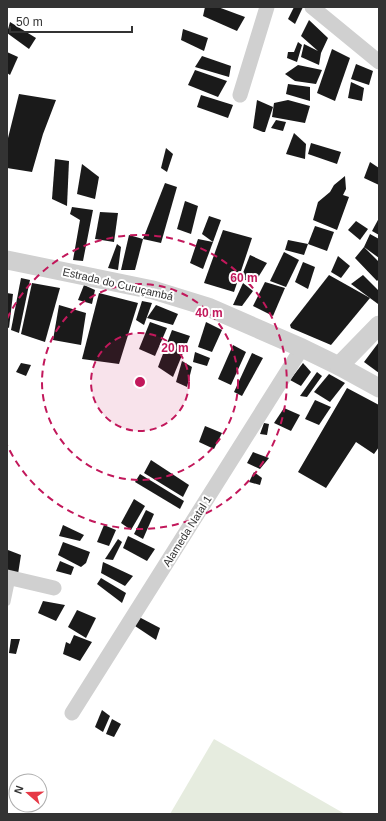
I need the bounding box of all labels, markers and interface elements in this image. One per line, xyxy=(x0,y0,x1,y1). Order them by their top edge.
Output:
scale bar xyxy=(10,8,132,34)
text: 50 m xyxy=(16,15,43,29)
street label: Estrada do Curuçambá xyxy=(62,265,175,303)
text: 60 m xyxy=(230,271,258,285)
text: 40 m xyxy=(195,306,223,320)
text: 20 m xyxy=(161,341,189,355)
centre of rings xyxy=(133,375,147,389)
street label: Alameda Natal 1 xyxy=(160,493,214,569)
north arrow xyxy=(8,773,48,813)
text: N xyxy=(12,784,26,795)

